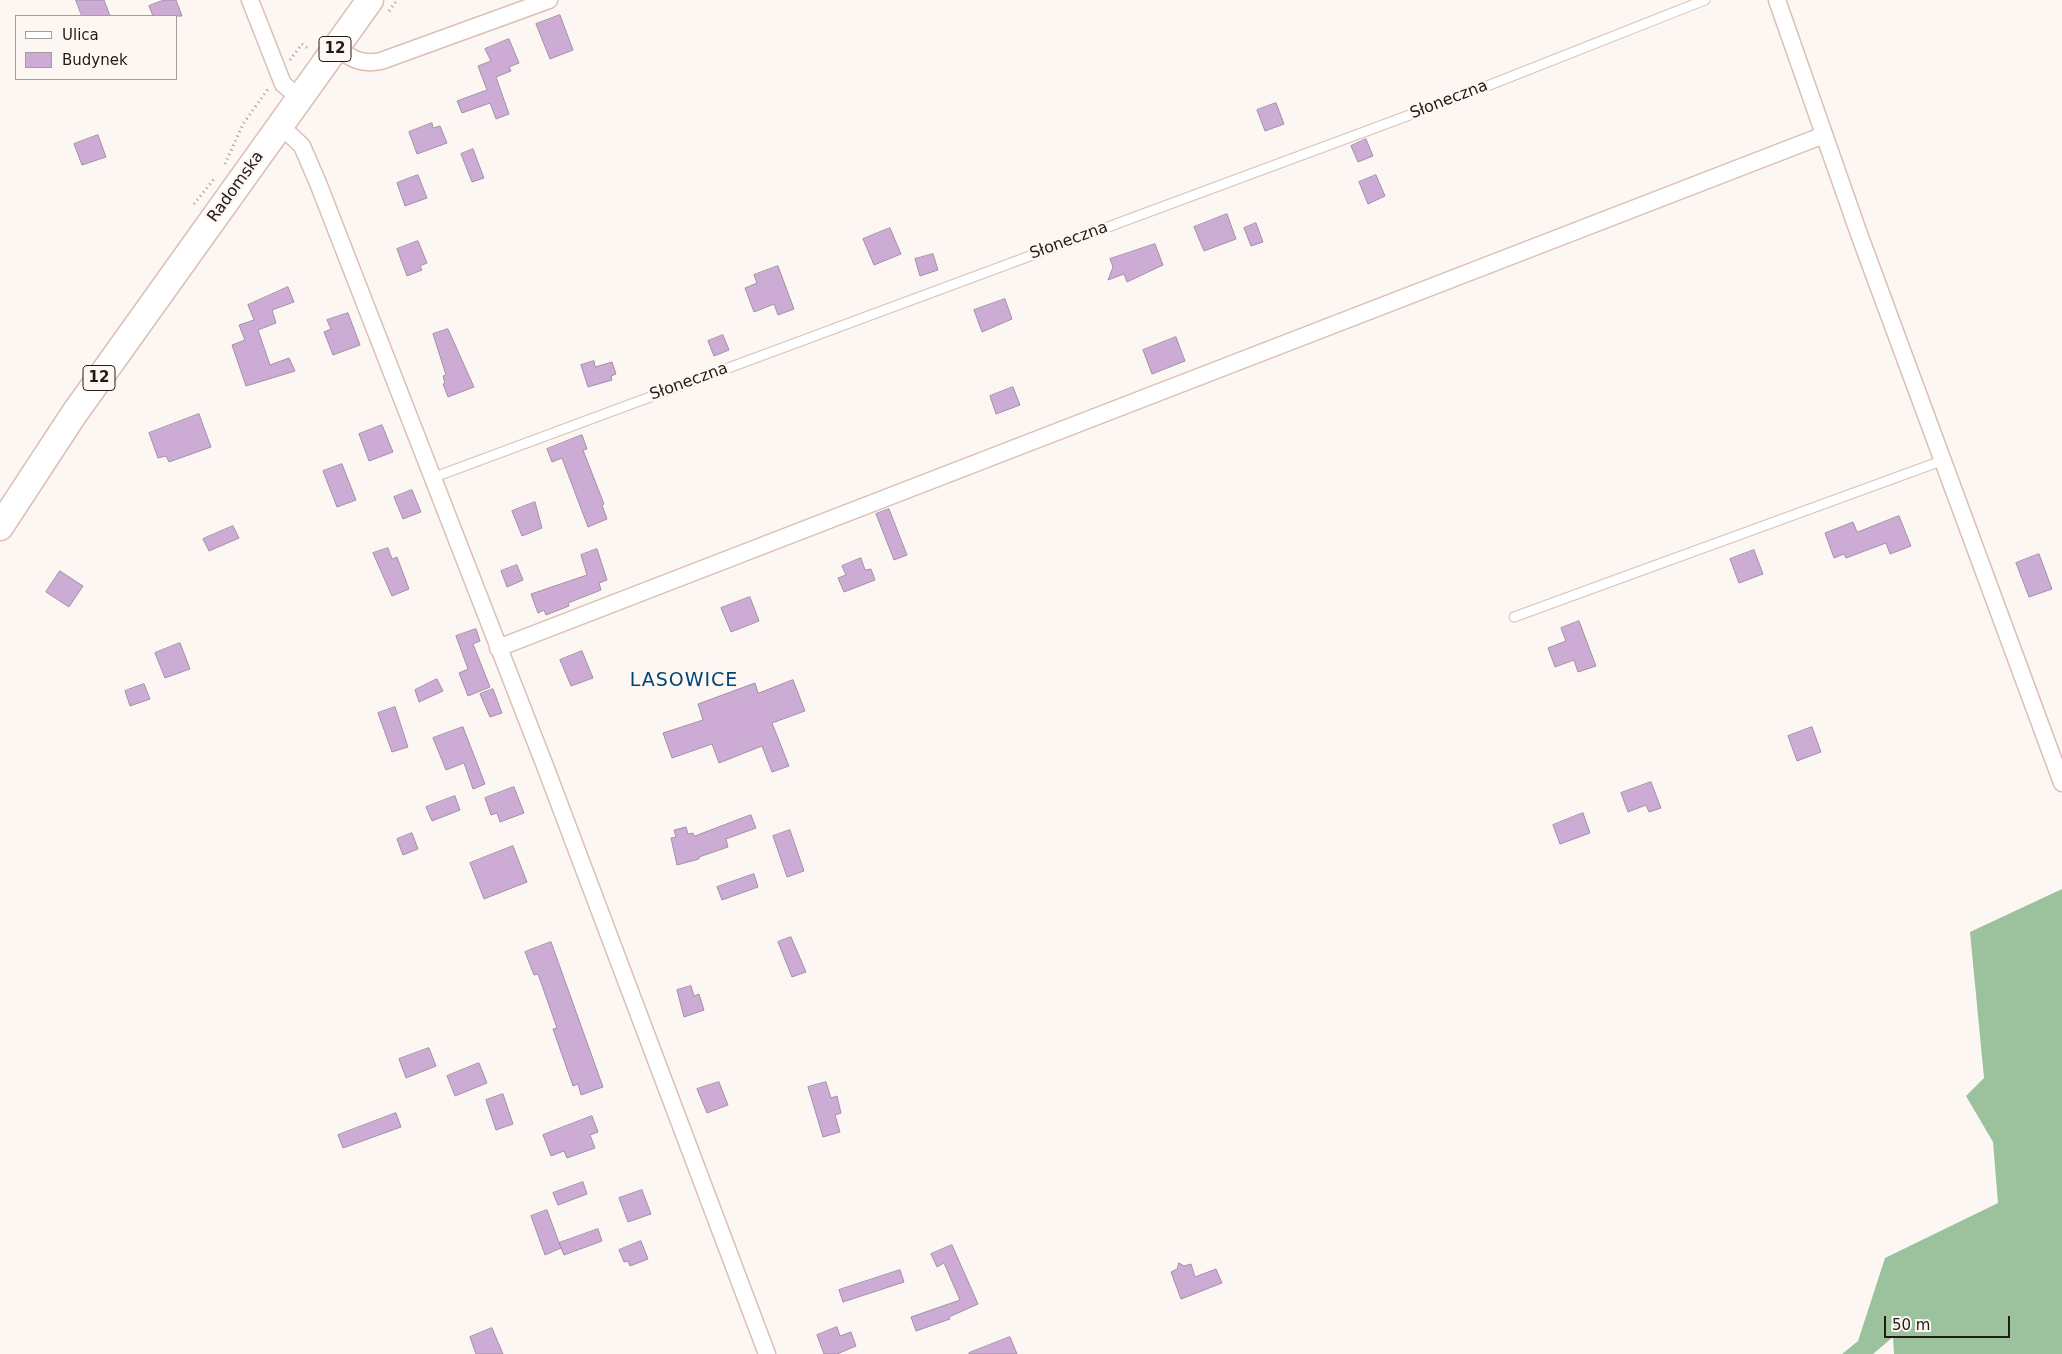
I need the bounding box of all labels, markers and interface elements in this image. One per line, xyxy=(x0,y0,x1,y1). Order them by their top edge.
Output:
legend xyxy=(15,15,178,80)
text: Ulica xyxy=(62,26,99,44)
road number: 12 xyxy=(319,36,351,62)
text: Budynek xyxy=(62,51,128,69)
street label: Słoneczna xyxy=(1407,76,1491,124)
street label: Radomska xyxy=(204,148,268,226)
street label: Słoneczna xyxy=(1027,218,1111,264)
street label: Słoneczna xyxy=(647,359,731,405)
road number: 12 xyxy=(83,366,115,390)
district label: LASOWICE xyxy=(629,670,739,692)
scale bar xyxy=(1887,1306,2013,1338)
text: 50 m xyxy=(1892,1316,1930,1334)

